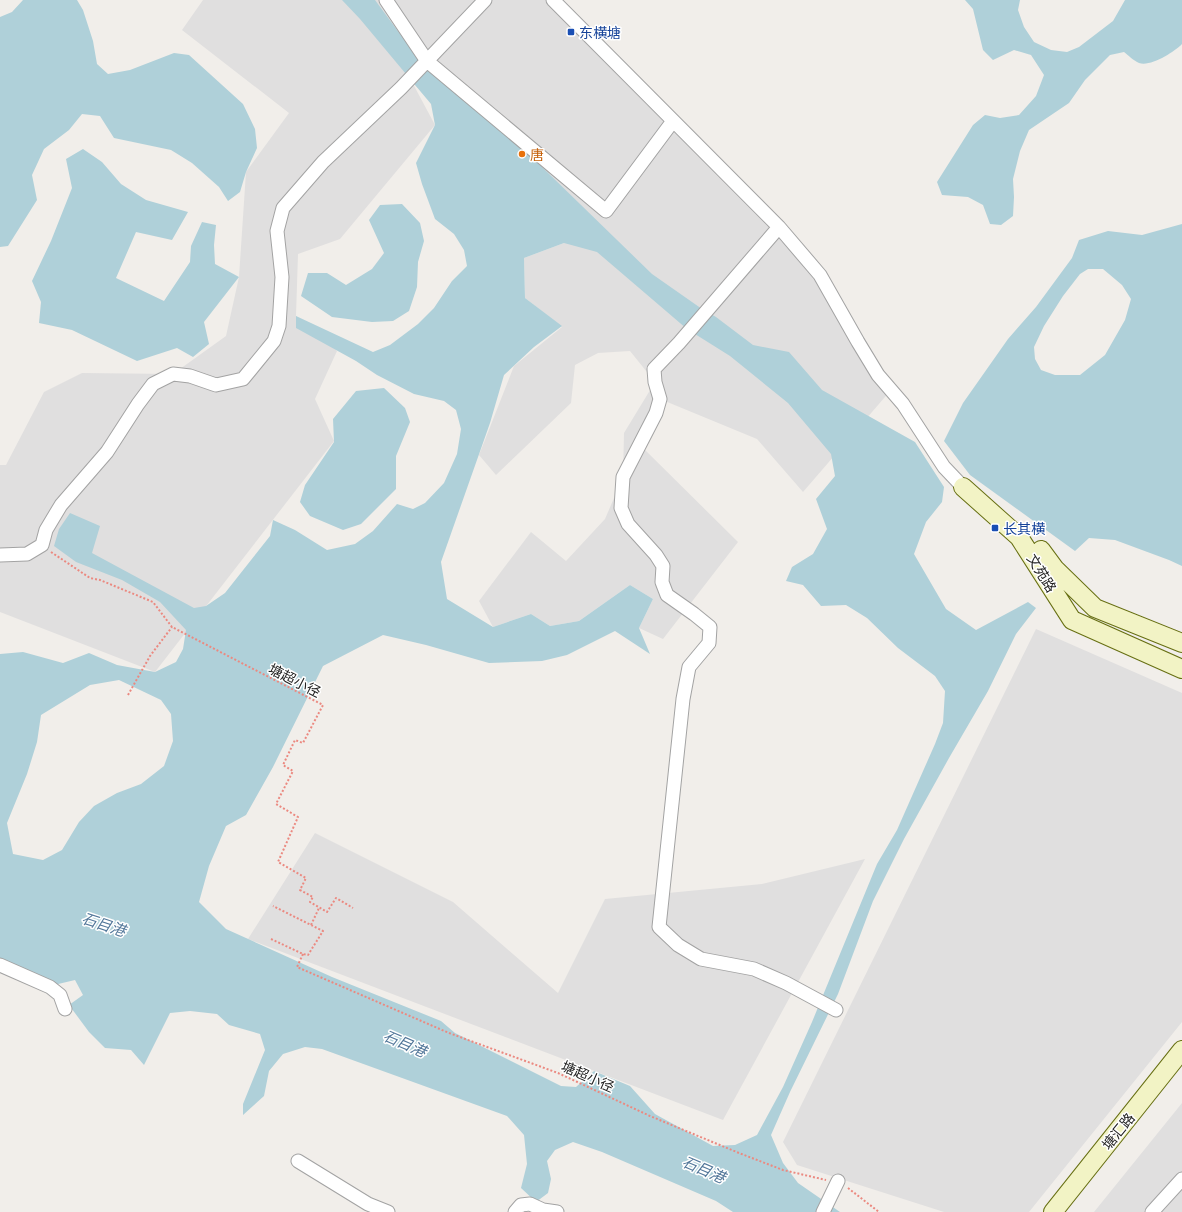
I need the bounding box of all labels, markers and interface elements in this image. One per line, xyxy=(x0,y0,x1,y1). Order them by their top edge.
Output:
place label: 东横塘 xyxy=(579,24,621,41)
marker: 东横塘 xyxy=(566,27,576,37)
place label: 唐 xyxy=(530,146,544,163)
marker: 唐 xyxy=(517,149,527,159)
place label: 长其横 xyxy=(1003,520,1046,537)
marker: 长其横 xyxy=(990,523,1000,533)
street label: 文苑路 xyxy=(1024,551,1060,595)
street label: 塘超小径 xyxy=(266,660,324,700)
water label: 石目港 xyxy=(80,908,130,940)
water label: 石目港 xyxy=(381,1026,431,1061)
street label: 塘超小径 xyxy=(559,1057,617,1095)
street label: 塘汇路 xyxy=(1098,1109,1138,1153)
water label: 石目港 xyxy=(680,1152,730,1187)

